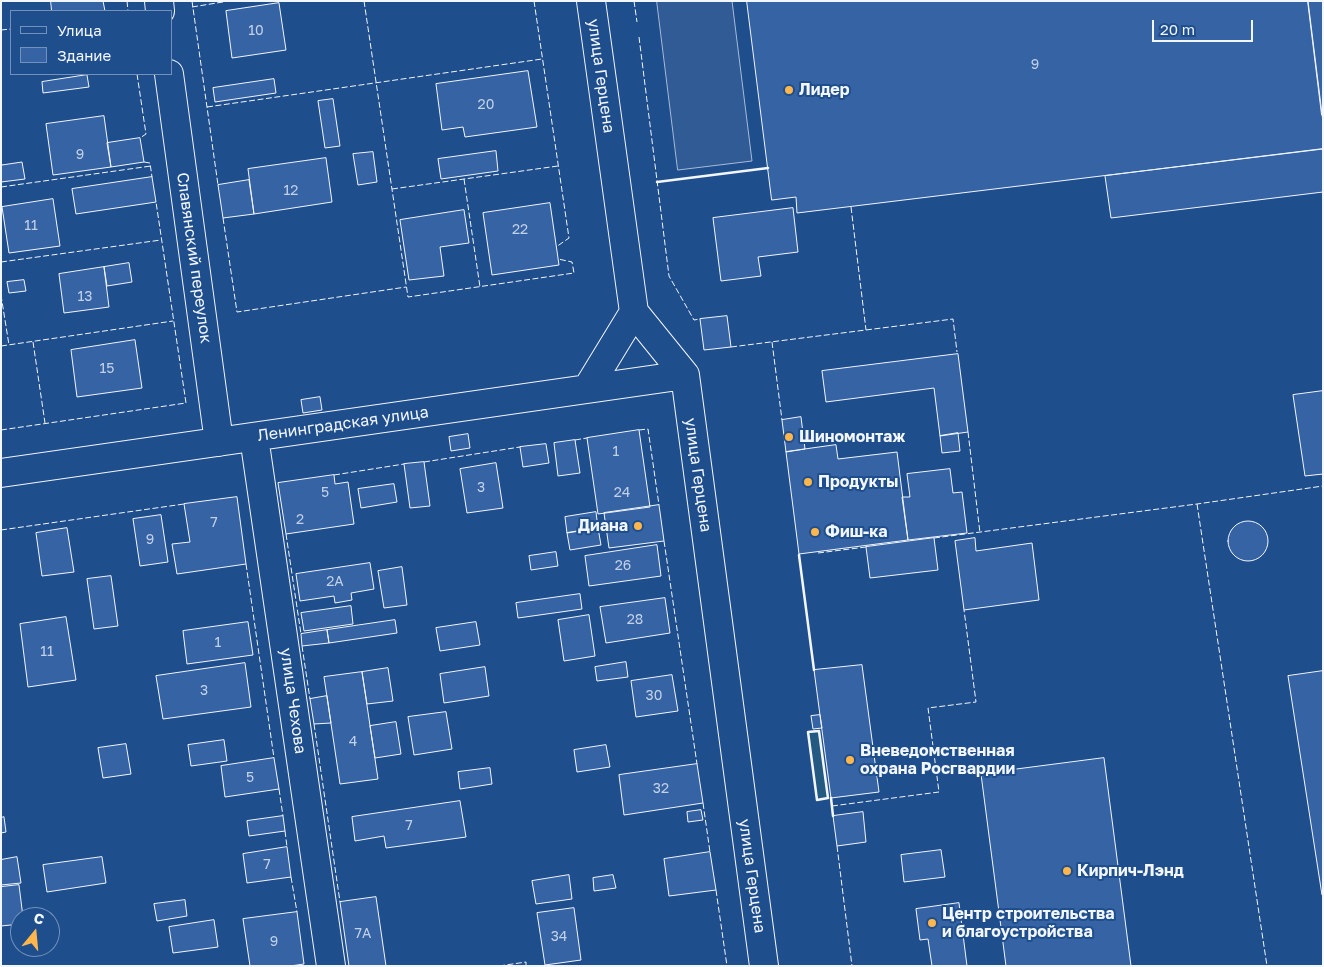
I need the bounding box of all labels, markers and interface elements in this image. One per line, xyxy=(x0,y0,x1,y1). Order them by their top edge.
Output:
legend xyxy=(10,10,172,75)
scale bar xyxy=(1154,10,1255,42)
street label: улица Герцена xyxy=(583,18,619,134)
text: 20 m xyxy=(1160,20,1195,38)
text: Улица xyxy=(57,21,102,39)
house number: 10 xyxy=(248,23,264,39)
text: Здание xyxy=(57,46,111,64)
house number: 9 xyxy=(1031,57,1039,73)
place label: Лидер xyxy=(799,80,850,100)
marker: Лидер xyxy=(783,84,795,96)
house number: 20 xyxy=(478,97,494,113)
house number: 9 xyxy=(76,147,84,163)
street label: Славянский переулок xyxy=(172,171,216,345)
house number: 12 xyxy=(284,183,298,199)
house number: 11 xyxy=(24,218,38,234)
house number: 22 xyxy=(512,222,528,238)
house number: 13 xyxy=(78,289,92,305)
house number: 15 xyxy=(100,361,114,377)
street label: Ленинградская улица xyxy=(256,402,430,446)
street label: улица Герцена xyxy=(680,417,716,533)
place label: Шиномонтаж xyxy=(799,427,905,447)
marker: Шиномонтаж xyxy=(783,431,795,443)
house number: 1 xyxy=(613,444,619,460)
place label: Продукты xyxy=(818,472,898,492)
marker: Продукты xyxy=(802,476,814,488)
house number: 3 xyxy=(477,480,485,496)
house number: 5 xyxy=(321,485,329,501)
house number: 24 xyxy=(614,485,630,501)
house number: 2 xyxy=(296,512,304,528)
house number: 7 xyxy=(210,515,218,531)
place label: Диана xyxy=(578,516,628,536)
marker: Диана xyxy=(632,520,644,532)
place label: Фиш-ка xyxy=(825,522,888,542)
marker: Фиш-ка xyxy=(809,526,821,538)
house number: 9 xyxy=(146,532,154,548)
house number: 26 xyxy=(615,558,631,574)
house number: 2А xyxy=(326,574,344,590)
house number: 28 xyxy=(627,612,643,628)
house number: 1 xyxy=(215,635,221,651)
house number: 11 xyxy=(40,644,54,660)
street label: улица Чехова xyxy=(276,647,310,755)
house number: 3 xyxy=(200,683,208,699)
house number: 30 xyxy=(646,688,662,704)
house number: 4 xyxy=(349,734,357,750)
place label: Вневедомственная охрана Росгвардии xyxy=(860,741,1015,779)
marker: Вневедомственная охрана Росгвардии xyxy=(844,754,856,766)
house number: 5 xyxy=(246,770,254,786)
house number: 32 xyxy=(653,781,669,797)
house number: 7 xyxy=(405,818,413,834)
street label: улица Герцена xyxy=(734,818,770,934)
house number: 7 xyxy=(263,857,271,873)
place label: Кирпич-Лэнд xyxy=(1077,861,1184,881)
marker: Кирпич-Лэнд xyxy=(1061,865,1073,877)
place label: Центр строительства и благоустройства xyxy=(942,904,1115,942)
north arrow xyxy=(10,907,60,957)
text: С xyxy=(32,909,46,928)
marker: Центр строительства и благоустройства xyxy=(926,917,938,929)
house number: 7А xyxy=(355,926,371,942)
house number: 34 xyxy=(551,929,567,945)
house number: 9 xyxy=(270,934,278,950)

